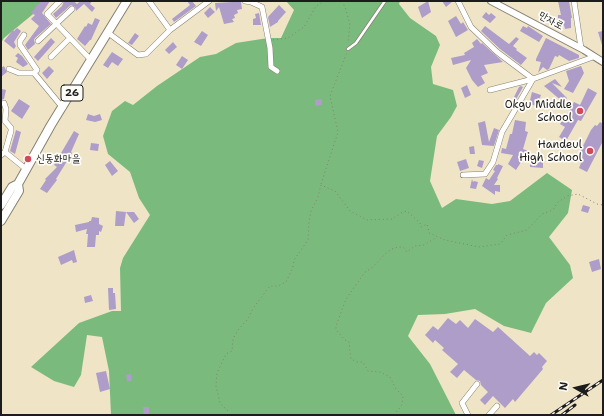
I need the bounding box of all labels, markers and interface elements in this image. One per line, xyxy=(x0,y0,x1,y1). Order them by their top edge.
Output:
street label: 만자로 xyxy=(536,9,566,33)
road number: 26 xyxy=(61,85,83,101)
place label: Okgu Middle School xyxy=(505,98,572,124)
marker: Okgu Middle School xyxy=(575,106,585,116)
place label: Handeul High School xyxy=(519,138,582,164)
marker: Handeul High School xyxy=(585,146,595,156)
place label: 신동화마을 xyxy=(36,152,80,166)
marker: 신동화마을 xyxy=(23,154,33,164)
north arrow xyxy=(556,368,596,408)
text: N xyxy=(556,381,572,392)

